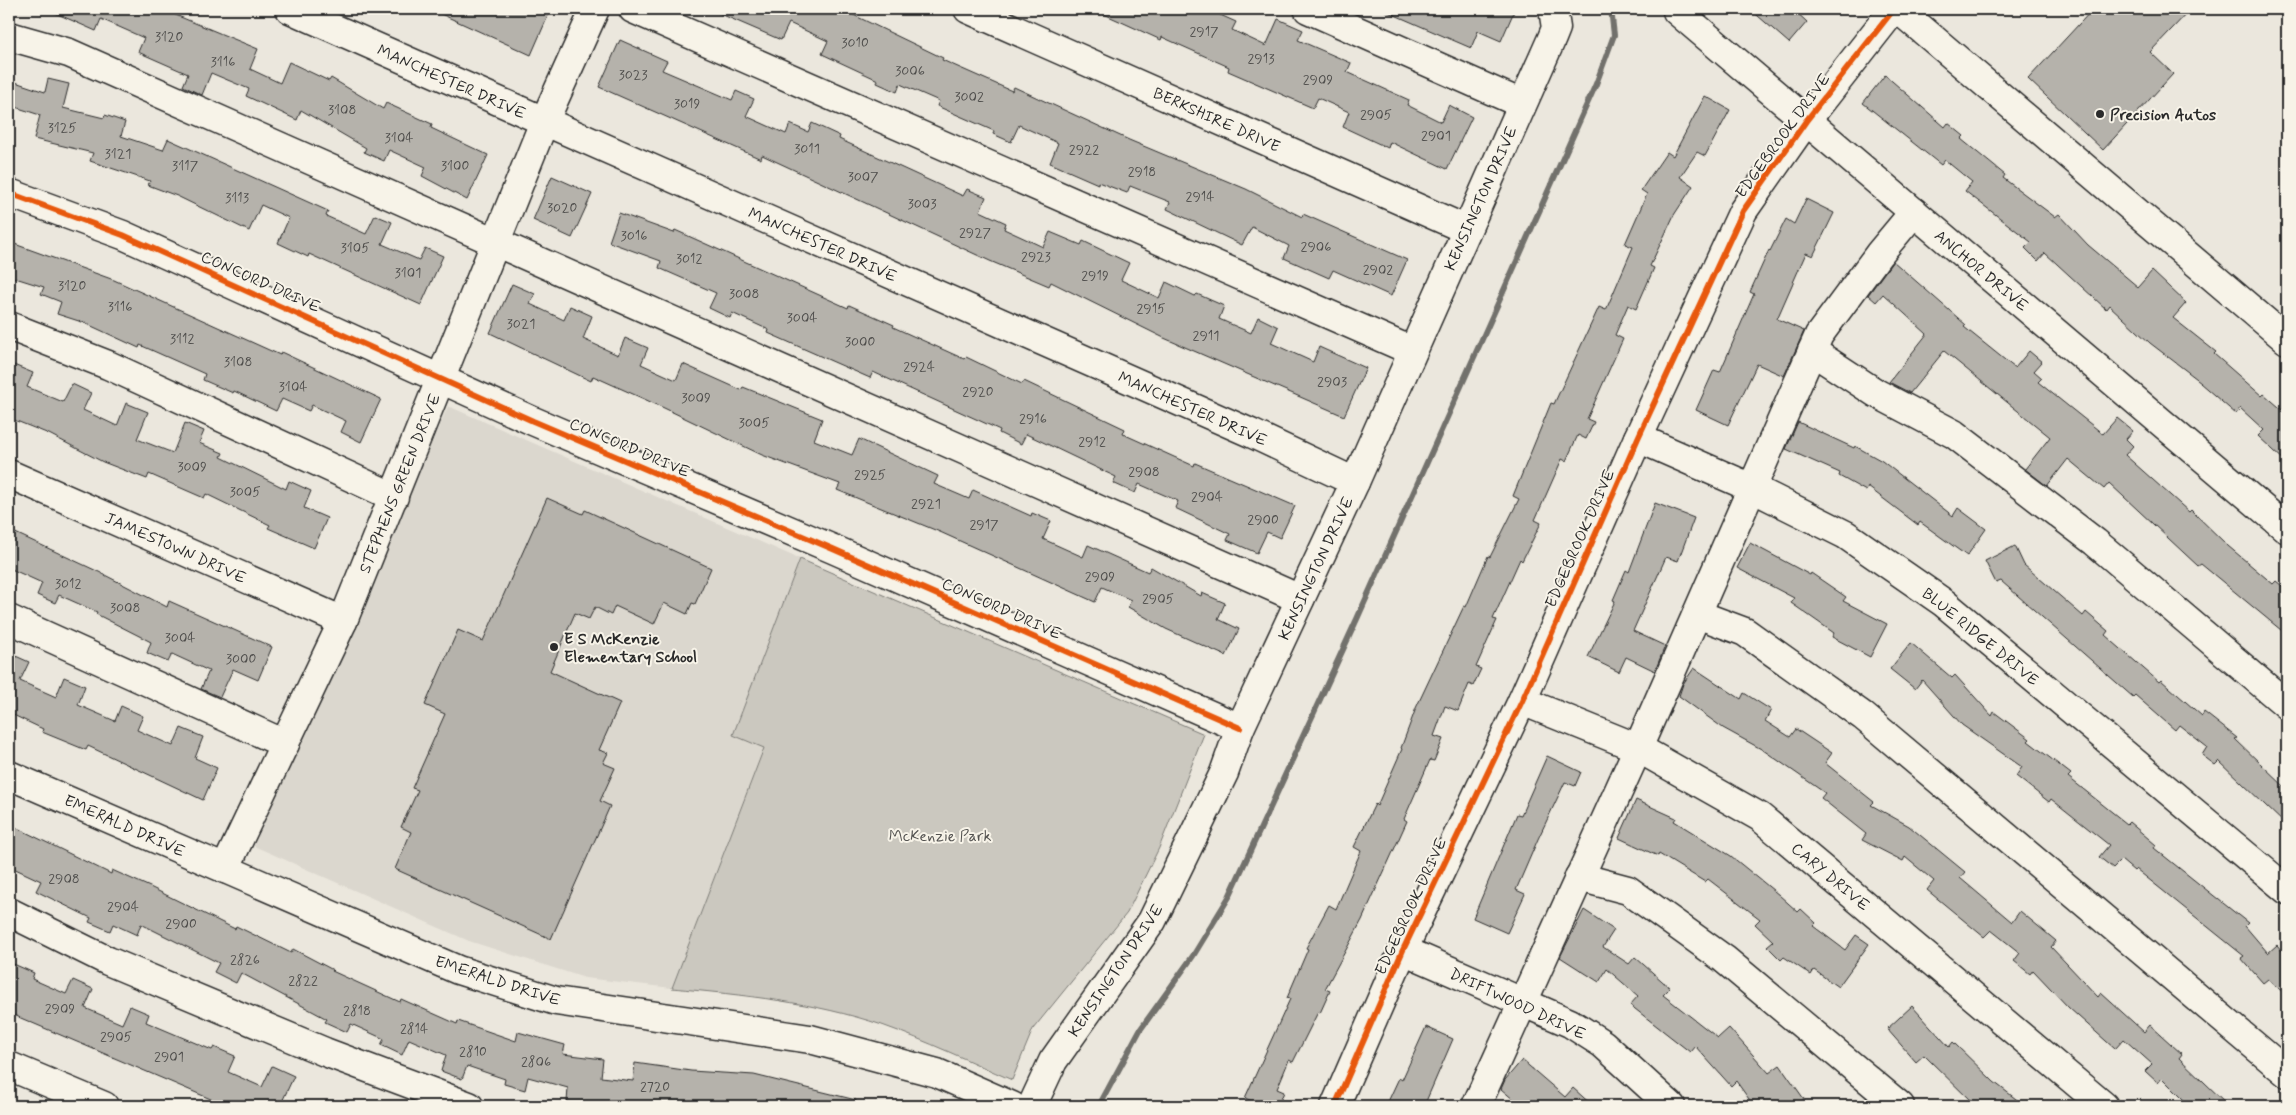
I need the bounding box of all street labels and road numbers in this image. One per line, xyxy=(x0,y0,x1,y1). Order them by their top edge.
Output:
street label: MANCHESTER DRIVE xyxy=(374,40,529,125)
street label: EDGEBROOK DRIVE xyxy=(1731,69,1835,202)
street label: BERKSHIRE DRIVE xyxy=(1150,83,1283,158)
street label: KENSINGTON DRIVE xyxy=(1440,123,1523,274)
street label: MANCHESTER DRIVE xyxy=(745,203,900,288)
street label: ANCHOR DRIVE xyxy=(1930,226,2032,317)
street label: CONCORD DRIVE xyxy=(197,247,324,318)
street label: MANCHESTER DRIVE xyxy=(1115,367,1270,452)
street label: STEPHENS GREEN DRIVE xyxy=(355,391,446,577)
street label: CONCORD DRIVE xyxy=(566,414,693,483)
street label: EDGEBROOK DRIVE xyxy=(1540,466,1620,611)
street label: KENSINGTON DRIVE xyxy=(1274,493,1359,644)
street label: JAMESTOWN DRIVE xyxy=(101,508,249,589)
street label: CONCORD DRIVE xyxy=(938,574,1065,645)
street label: BLUE RIDGE DRIVE xyxy=(1917,584,2043,691)
street label: EMERALD DRIVE xyxy=(60,790,188,863)
street label: EDGEBROOK DRIVE xyxy=(1370,835,1452,979)
street label: CARY DRIVE xyxy=(1787,838,1874,916)
street label: KENSINGTON DRIVE xyxy=(1064,900,1169,1041)
street label: EMERALD DRIVE xyxy=(432,951,563,1012)
street label: DRIFTWOOD DRIVE xyxy=(1446,964,1589,1045)

